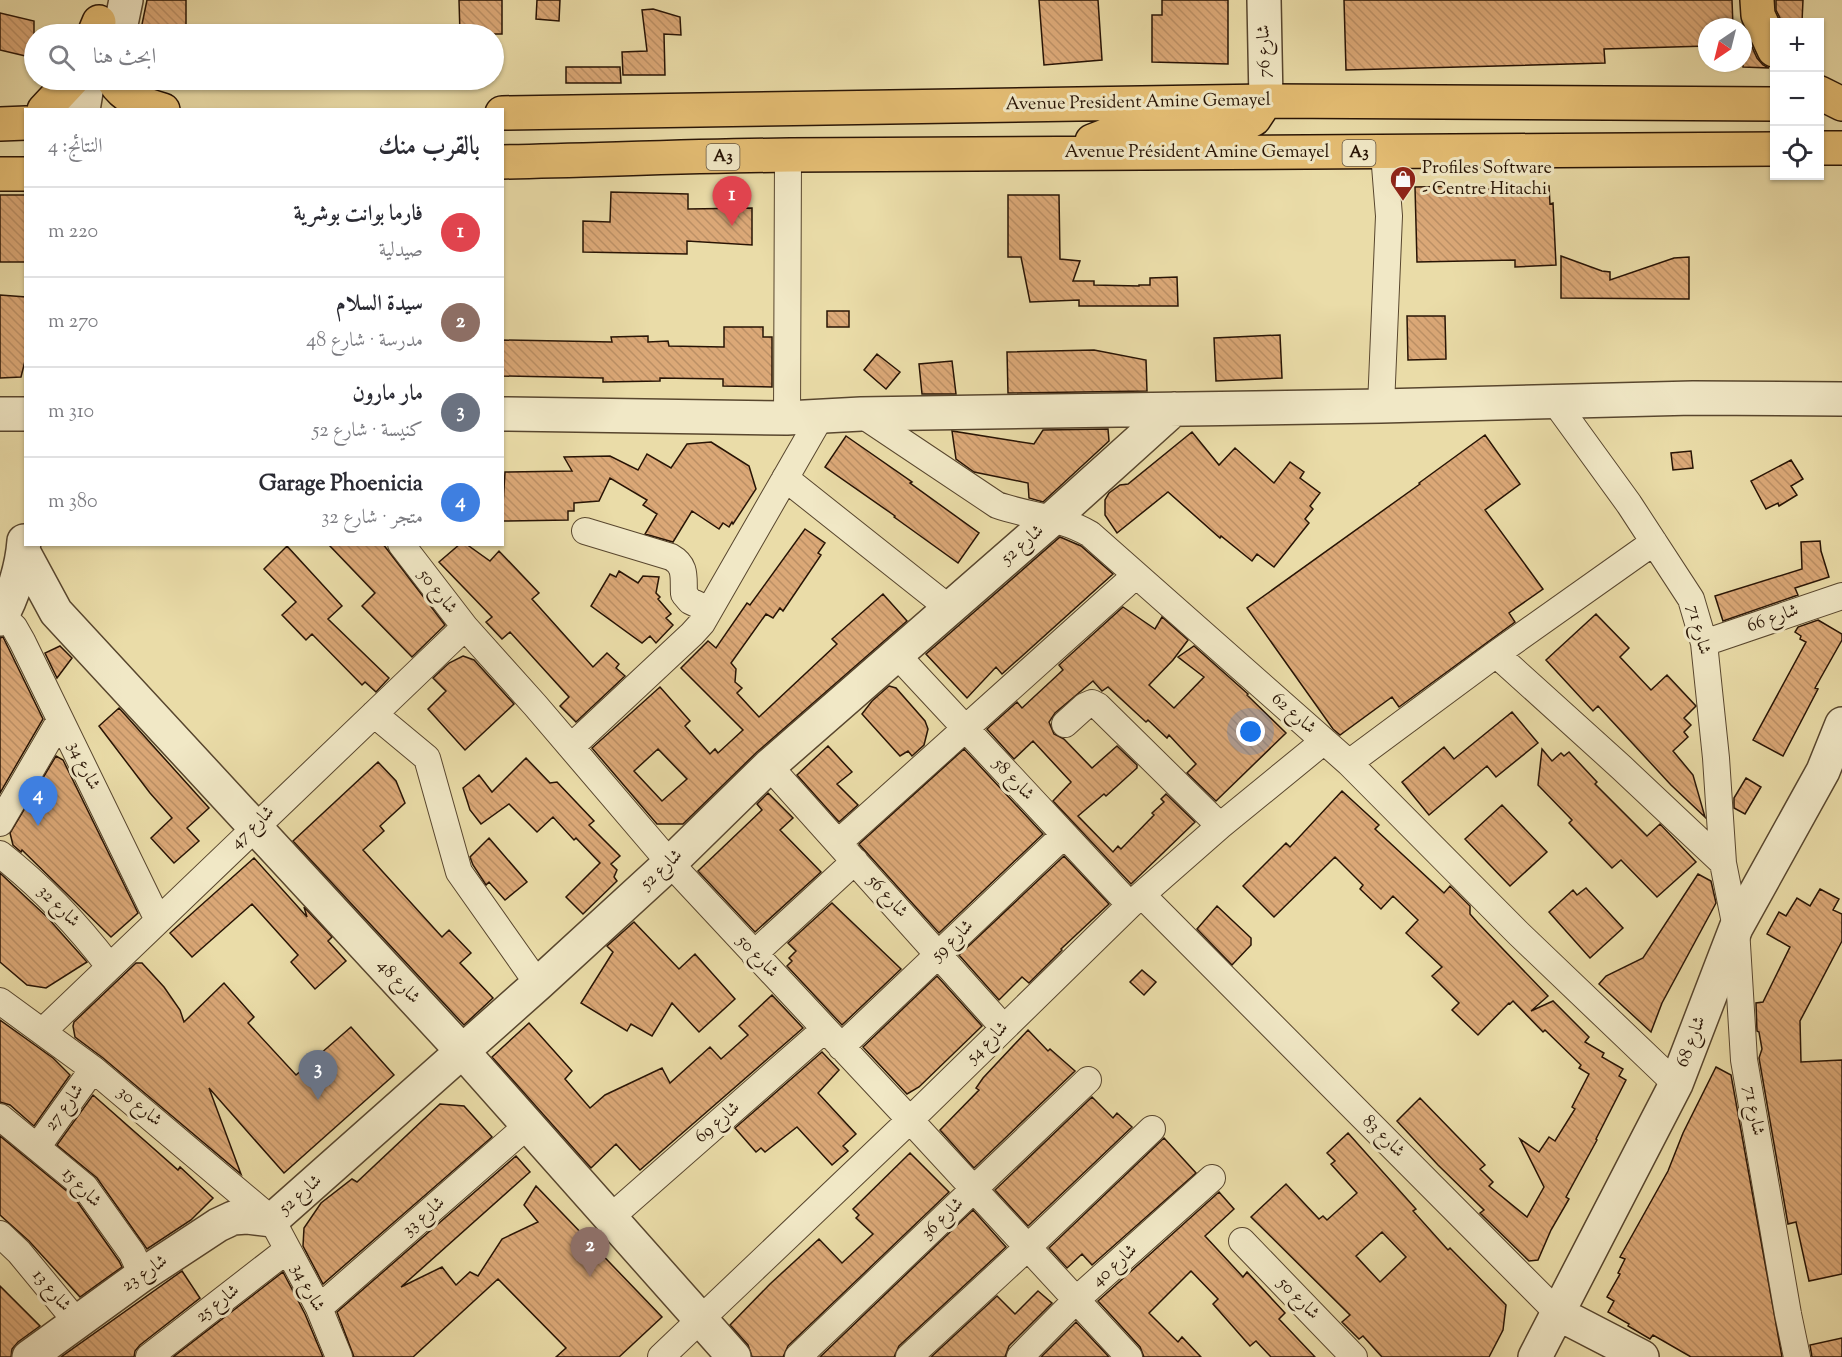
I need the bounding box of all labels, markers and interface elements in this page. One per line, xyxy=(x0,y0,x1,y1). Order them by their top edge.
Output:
north arrow xyxy=(1698,18,1752,72)
map controls xyxy=(1770,18,1824,180)
button: + xyxy=(1770,18,1824,72)
search box xyxy=(24,24,504,90)
street label: شارع 76 xyxy=(1252,24,1278,78)
icon: search xyxy=(45,41,78,74)
text: ابحث هنا xyxy=(93,42,156,74)
button: − xyxy=(1770,72,1824,126)
street label: Avenue President Amine Gemayel xyxy=(1005,88,1271,118)
button: locate xyxy=(1770,126,1824,180)
text: بالقرب منك xyxy=(378,129,480,166)
text: النتائج: 4 xyxy=(48,133,103,162)
street label: Avenue Président Amine Gemayel xyxy=(1064,140,1330,166)
road number: A3 xyxy=(1342,140,1376,166)
road number: A3 xyxy=(706,144,740,170)
place label: Profiles Software - Centre Hitachi xyxy=(1422,156,1552,203)
shop icon: Profiles Software - Centre Hitachi xyxy=(1388,164,1418,202)
pin: 1 xyxy=(712,176,752,226)
text: فارما بوانت بوشرية xyxy=(293,199,423,231)
text: 220 m xyxy=(48,218,98,247)
text: 1 xyxy=(457,218,464,247)
text: صيدلية xyxy=(379,237,423,266)
text: سيدة السلام xyxy=(336,289,423,321)
text: 270 m xyxy=(48,308,98,337)
text: 2 xyxy=(456,308,465,337)
text: مدرسة · شارع 48 xyxy=(306,327,423,356)
text: مار مارون xyxy=(352,379,423,411)
text: 310 m xyxy=(48,398,94,427)
text: 3 xyxy=(456,398,465,427)
text: كنيسة · شارع 52 xyxy=(312,417,423,446)
text: Garage Phoenicia xyxy=(259,469,423,501)
text: 380 m xyxy=(48,488,97,517)
text: 4 xyxy=(455,488,466,517)
text: متجر · شارع 32 xyxy=(321,504,423,533)
street label: شارع 52 xyxy=(995,519,1050,572)
street label: شارع 50 xyxy=(411,563,463,620)
street label: شارع 66 xyxy=(1744,598,1802,640)
street label: شارع 71 xyxy=(1679,602,1717,658)
street label: شارع 62 xyxy=(1265,687,1321,741)
your location xyxy=(1236,717,1265,746)
street label: شارع 34 xyxy=(60,737,106,795)
street label: شارع 58 xyxy=(986,752,1040,807)
pin: 4 xyxy=(18,776,57,826)
street label: شارع 47 xyxy=(225,800,281,856)
street label: شارع 52 xyxy=(634,844,689,897)
street label: شارع 56 xyxy=(860,869,913,924)
street label: شارع 32 xyxy=(31,880,85,934)
street label: شارع 59 xyxy=(925,914,980,968)
street label: شارع 50 xyxy=(729,929,784,984)
street label: شارع 48 xyxy=(370,954,426,1010)
street label: شارع 68 xyxy=(1670,1013,1714,1071)
street label: شارع 54 xyxy=(960,1016,1015,1071)
pin: 3 xyxy=(298,1050,338,1100)
street label: شارع 27 xyxy=(39,1079,91,1137)
street label: شارع 30 xyxy=(111,1080,167,1134)
street label: شارع 71 xyxy=(1736,1084,1770,1138)
street label: شارع 69 xyxy=(690,1096,746,1150)
street label: شارع 83 xyxy=(1356,1110,1410,1164)
street label: شارع 15 xyxy=(55,1162,107,1214)
street label: شارع 52 xyxy=(273,1169,328,1222)
street label: شارع 33 xyxy=(397,1191,451,1243)
street label: شارع 36 xyxy=(916,1192,970,1246)
pin: 2 xyxy=(570,1228,610,1277)
street label: شارع 40 xyxy=(1086,1238,1144,1294)
street label: شارع 23 xyxy=(117,1249,173,1299)
street label: شارع 34 xyxy=(283,1259,331,1317)
street label: شارع 13 xyxy=(25,1264,77,1318)
street label: شارع 50 xyxy=(1270,1271,1325,1326)
street label: شارع 25 xyxy=(190,1278,246,1330)

